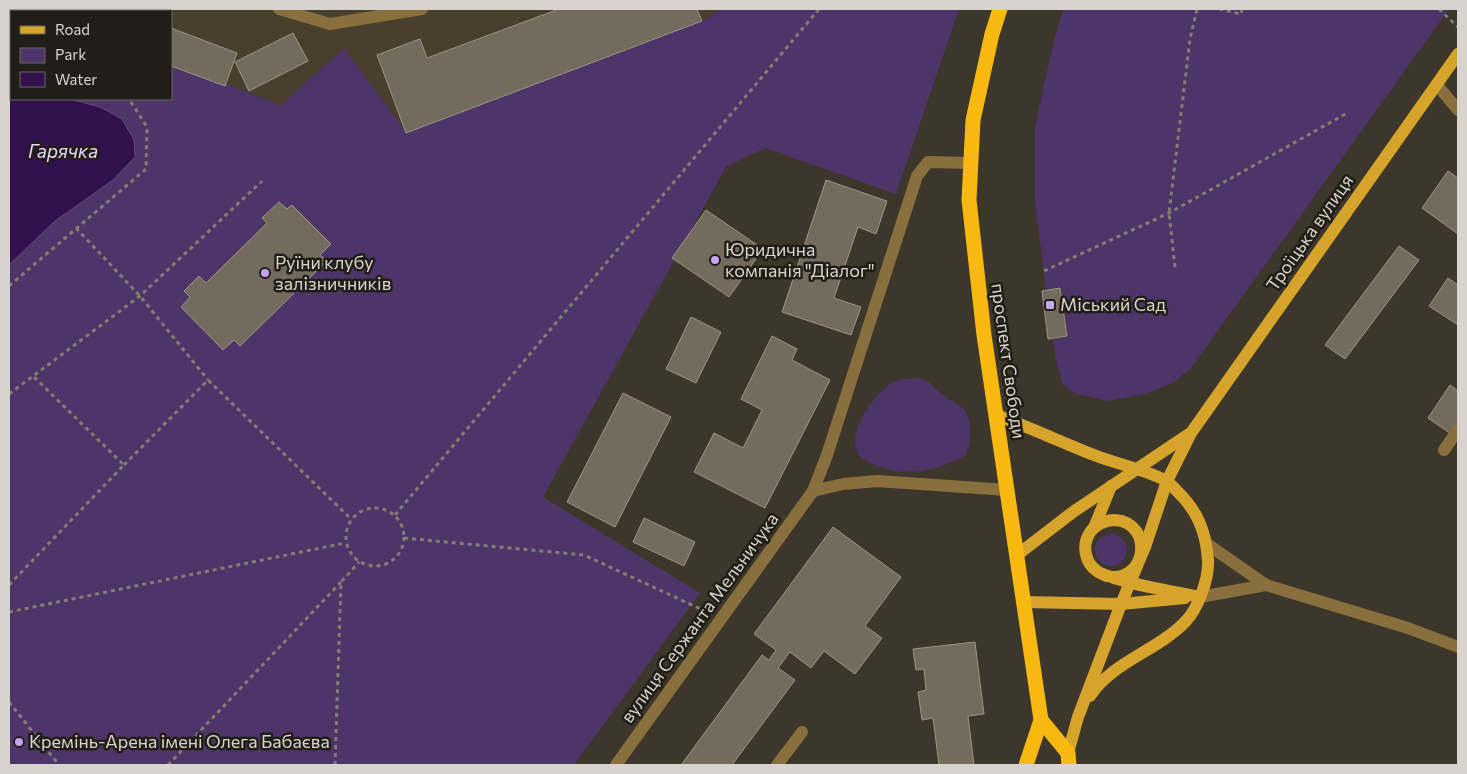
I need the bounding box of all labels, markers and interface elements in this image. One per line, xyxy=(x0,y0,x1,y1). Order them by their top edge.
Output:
legend xyxy=(10,10,172,100)
text: Road xyxy=(55,20,90,38)
text: Park xyxy=(55,45,86,63)
text: Water xyxy=(55,70,97,88)
water label: Гарячка xyxy=(28,139,98,162)
street label: Троїцька вулиця xyxy=(1261,170,1357,295)
place label: Юридична компанія "Діалог" xyxy=(725,238,875,281)
place label: Руїни клубу залізничників xyxy=(275,251,391,294)
marker: Юридична компанія "Діалог" xyxy=(709,254,721,266)
marker: Руїни клубу залізничників xyxy=(259,267,271,279)
street label: проспект Свободи xyxy=(987,282,1031,440)
place label: Міський Сад xyxy=(1060,293,1166,315)
marker: Міський Сад xyxy=(1044,299,1056,311)
street label: вулиця Сержанта Мельничука xyxy=(616,508,783,727)
place label: Кремінь-Арена імені Олега Бабаєва xyxy=(29,730,330,752)
marker: Кремінь-Арена імені Олега Бабаєва xyxy=(13,736,25,748)

